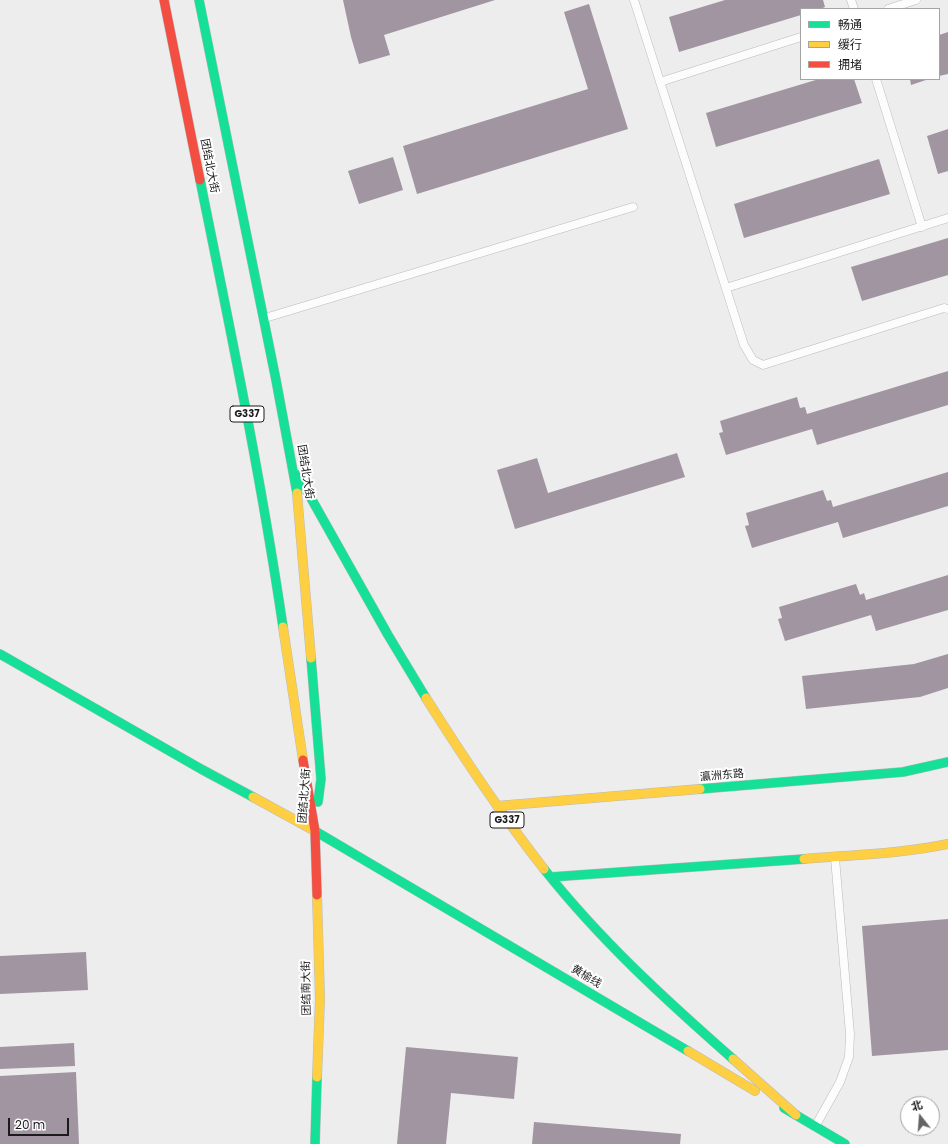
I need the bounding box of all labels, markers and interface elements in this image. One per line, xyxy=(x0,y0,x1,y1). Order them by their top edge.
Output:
legend xyxy=(800,8,940,80)
text: 畅通 xyxy=(838,16,862,33)
text: 缓行 xyxy=(838,36,862,53)
text: 拥堵 xyxy=(838,56,862,73)
street label: 团结北大街 xyxy=(197,138,221,194)
road number: G337 xyxy=(230,406,264,422)
street label: 团结北大街 xyxy=(294,444,316,500)
street label: 团结北大街 xyxy=(296,768,314,824)
street label: 瀛洲东路 xyxy=(700,768,744,784)
road number: G337 xyxy=(490,812,524,828)
street label: 团结南大街 xyxy=(300,960,314,1016)
street label: 黄榆线 xyxy=(568,963,604,991)
north arrow xyxy=(900,1096,940,1136)
text: 北 xyxy=(909,1096,924,1115)
scale bar xyxy=(10,1110,71,1136)
text: 20 m xyxy=(15,1116,45,1133)

